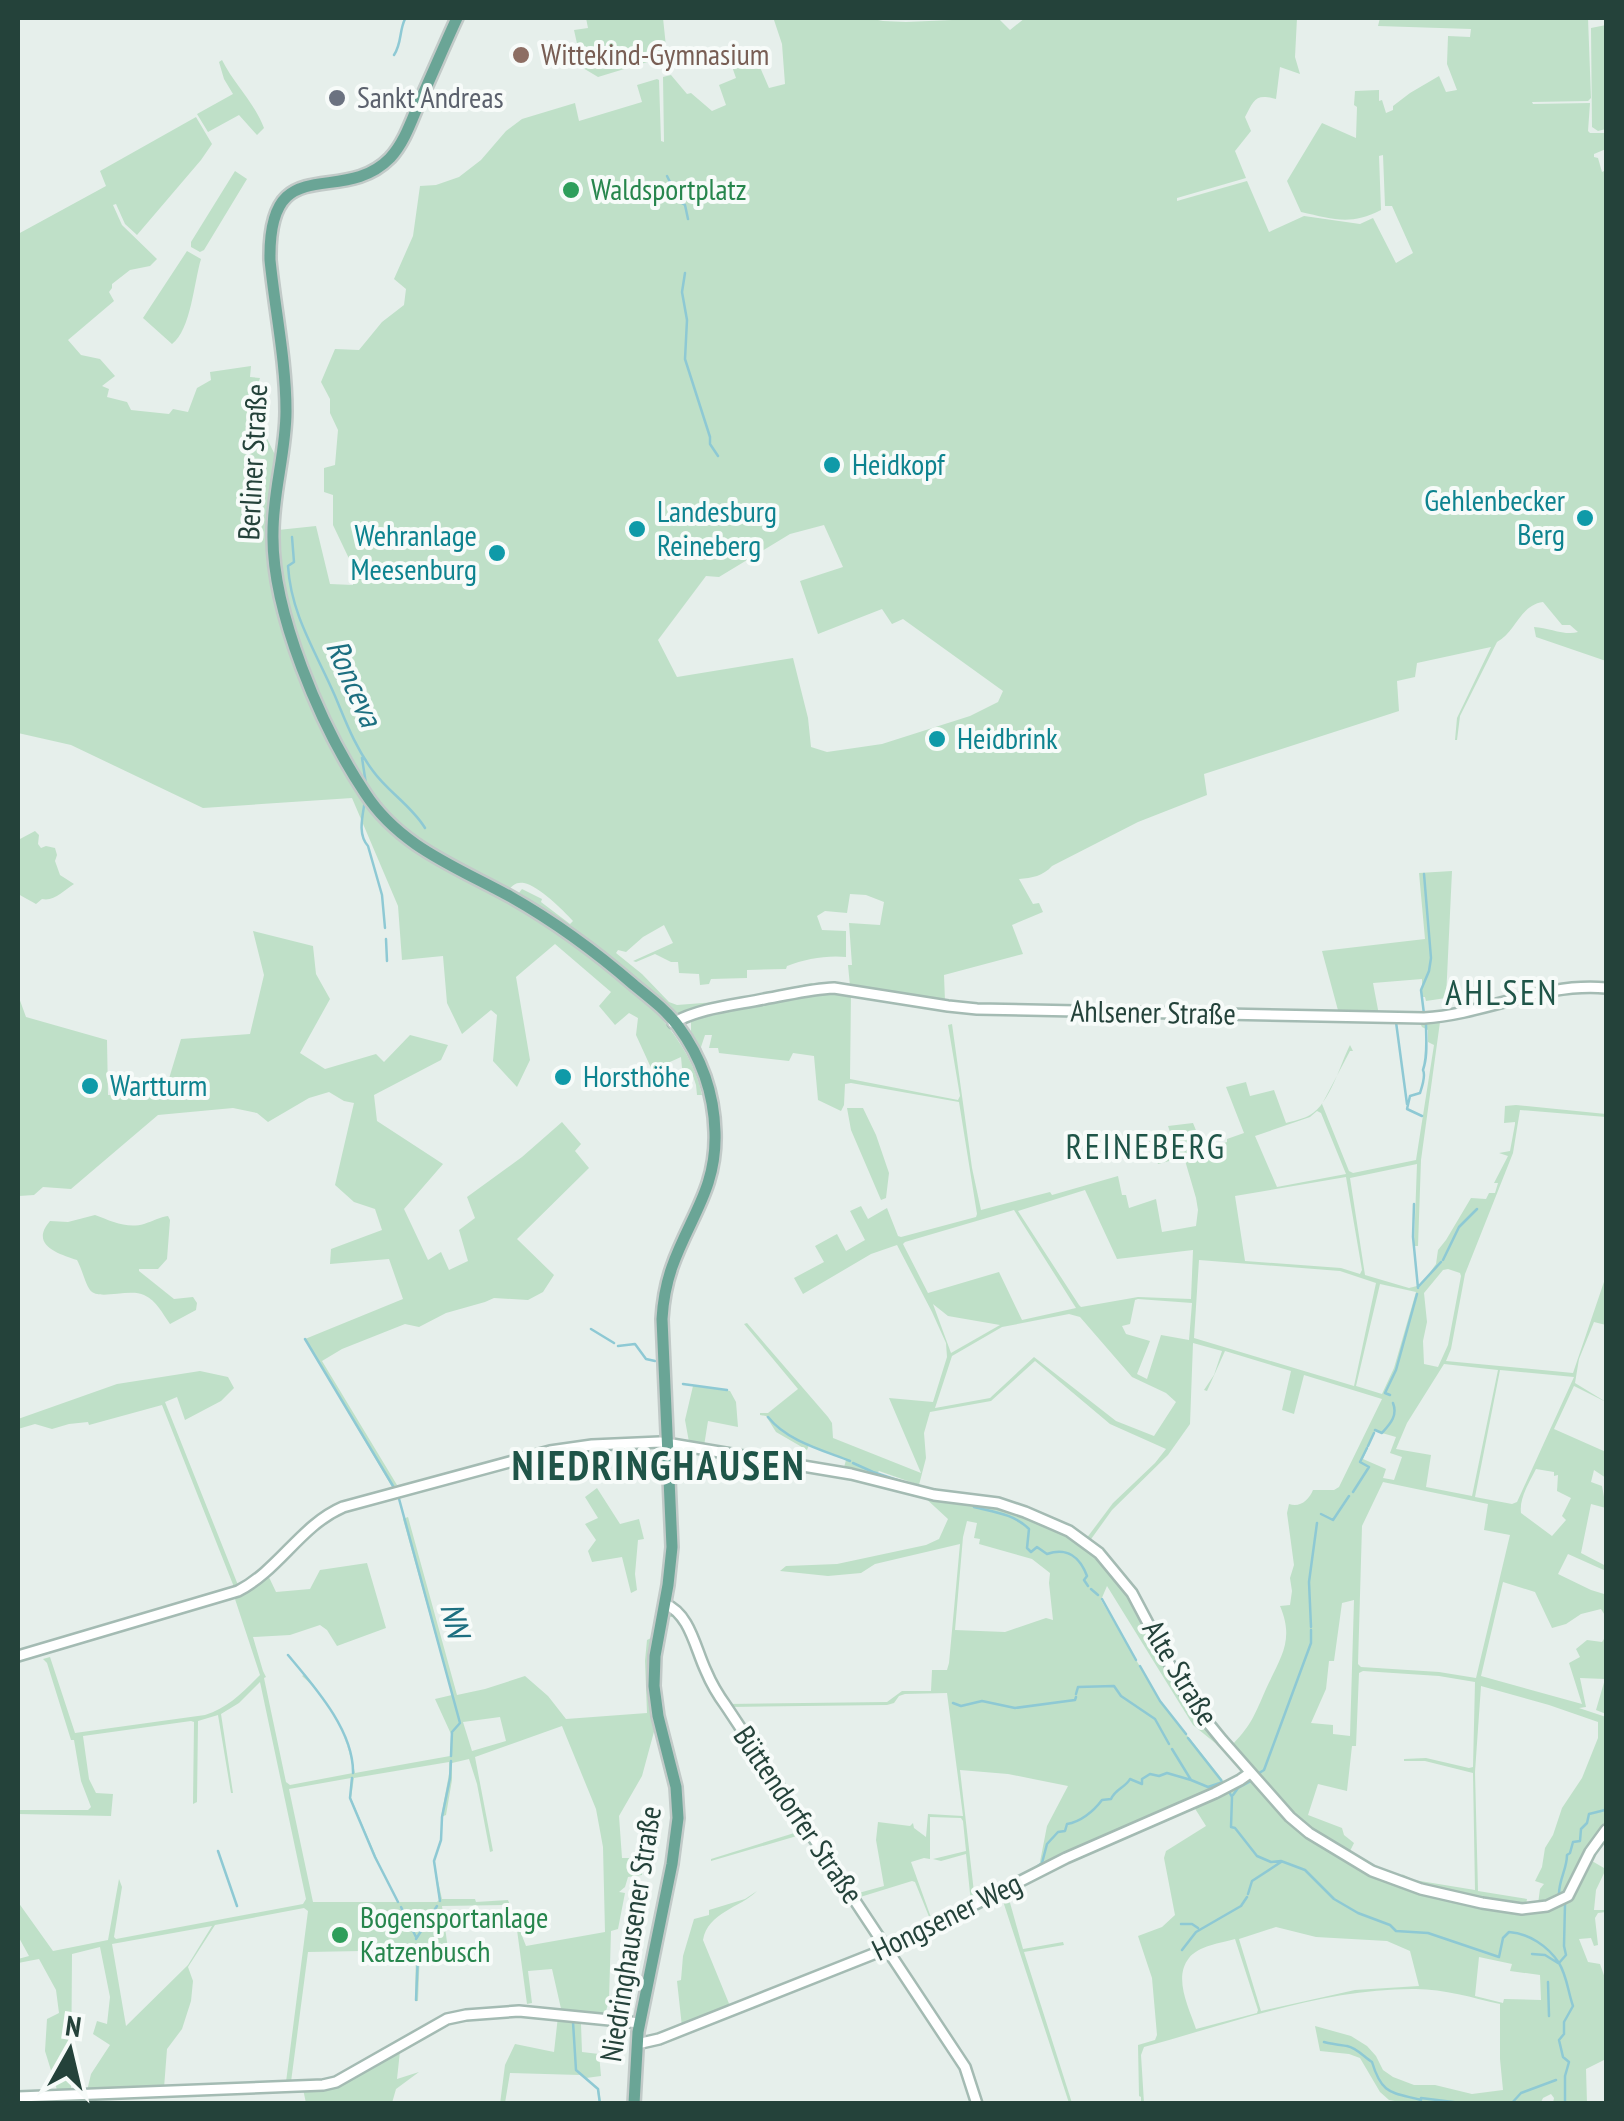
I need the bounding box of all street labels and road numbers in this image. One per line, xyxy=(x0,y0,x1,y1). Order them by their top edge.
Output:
street label: Berliner Straße xyxy=(228,383,275,541)
street label: Ahlsener Straße xyxy=(1070,991,1236,1032)
street label: Alte Straße xyxy=(1135,1612,1228,1732)
street label: Büttendorfer Straße xyxy=(726,1718,873,1910)
street label: Niedringhausener Straße xyxy=(590,1803,669,2064)
street label: Hongsener Weg xyxy=(865,1863,1027,1969)

